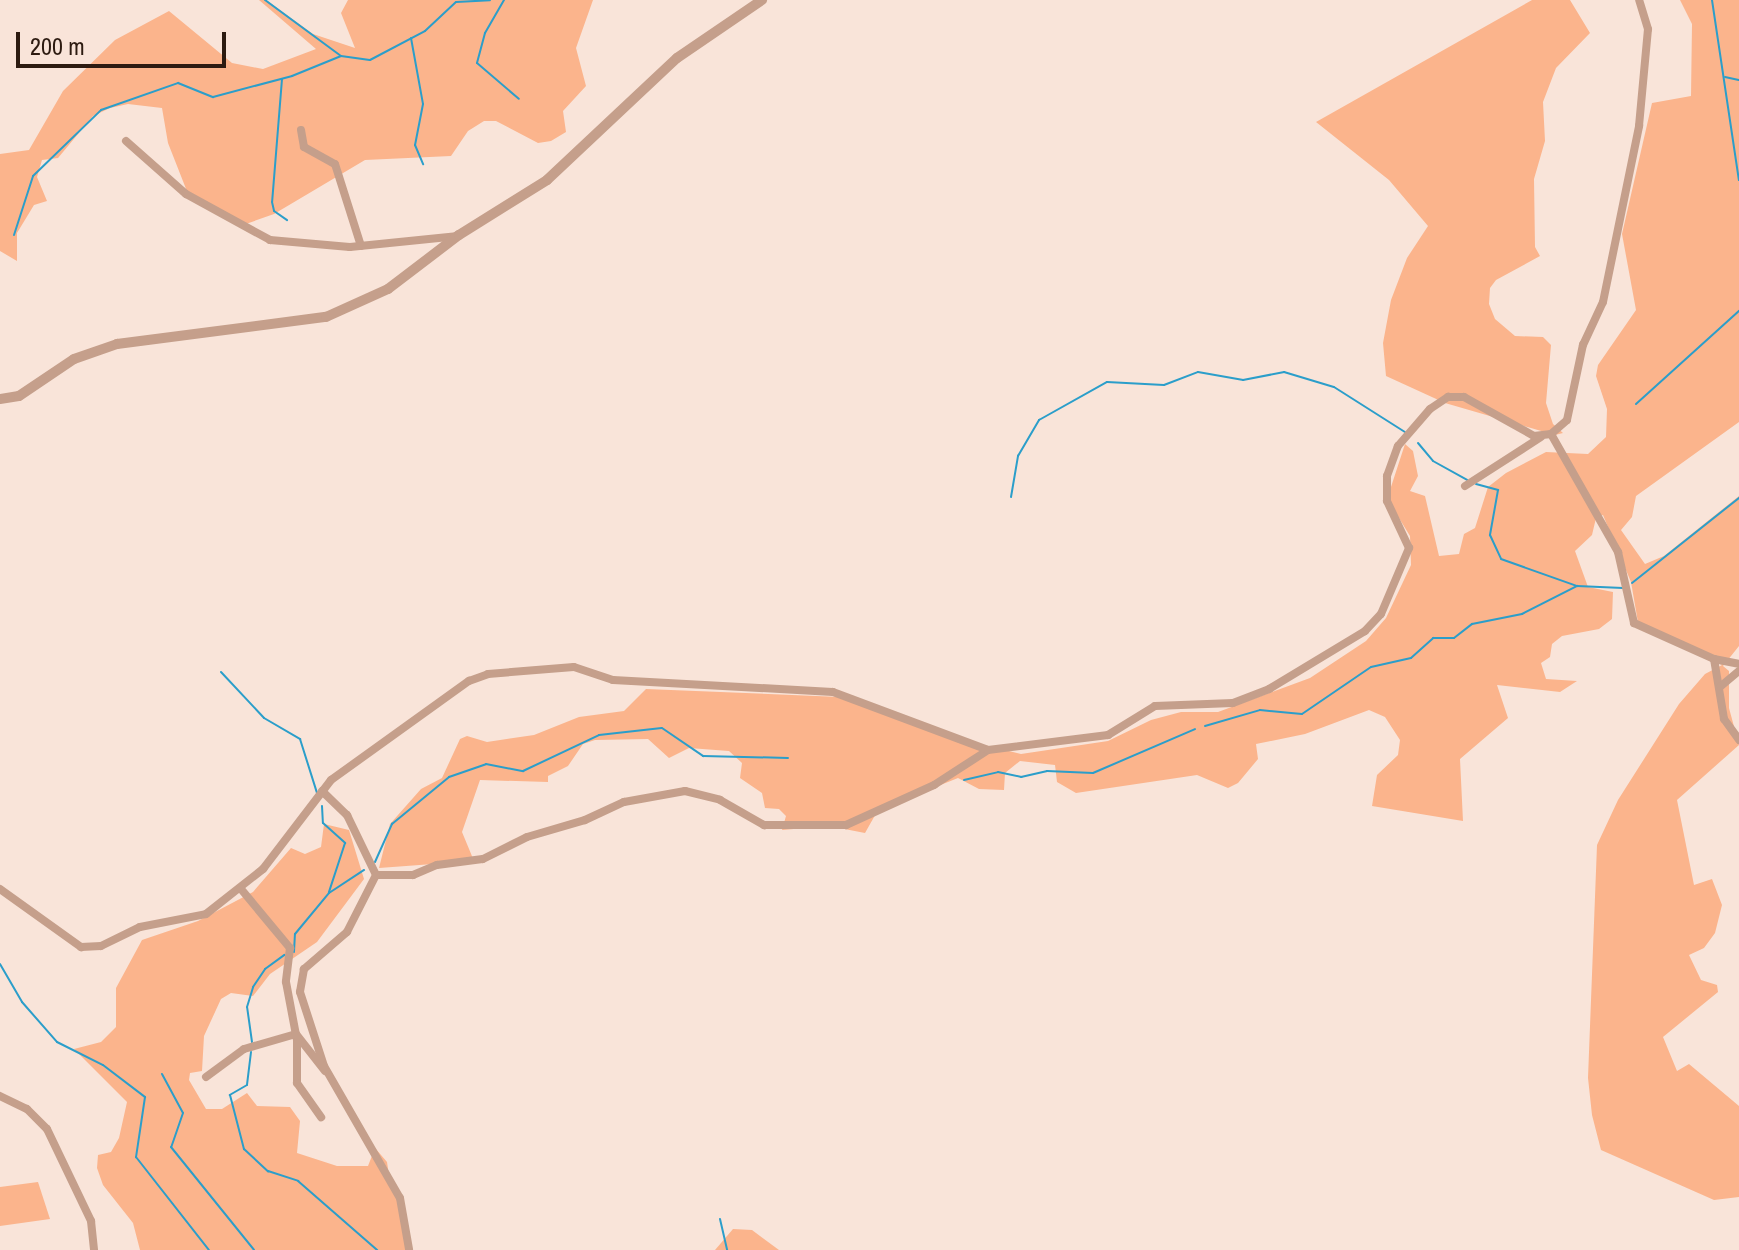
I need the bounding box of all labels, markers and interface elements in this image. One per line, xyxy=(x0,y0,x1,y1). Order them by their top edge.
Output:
scale bar xyxy=(20,16,230,66)
text: 200 m xyxy=(30,30,85,62)

